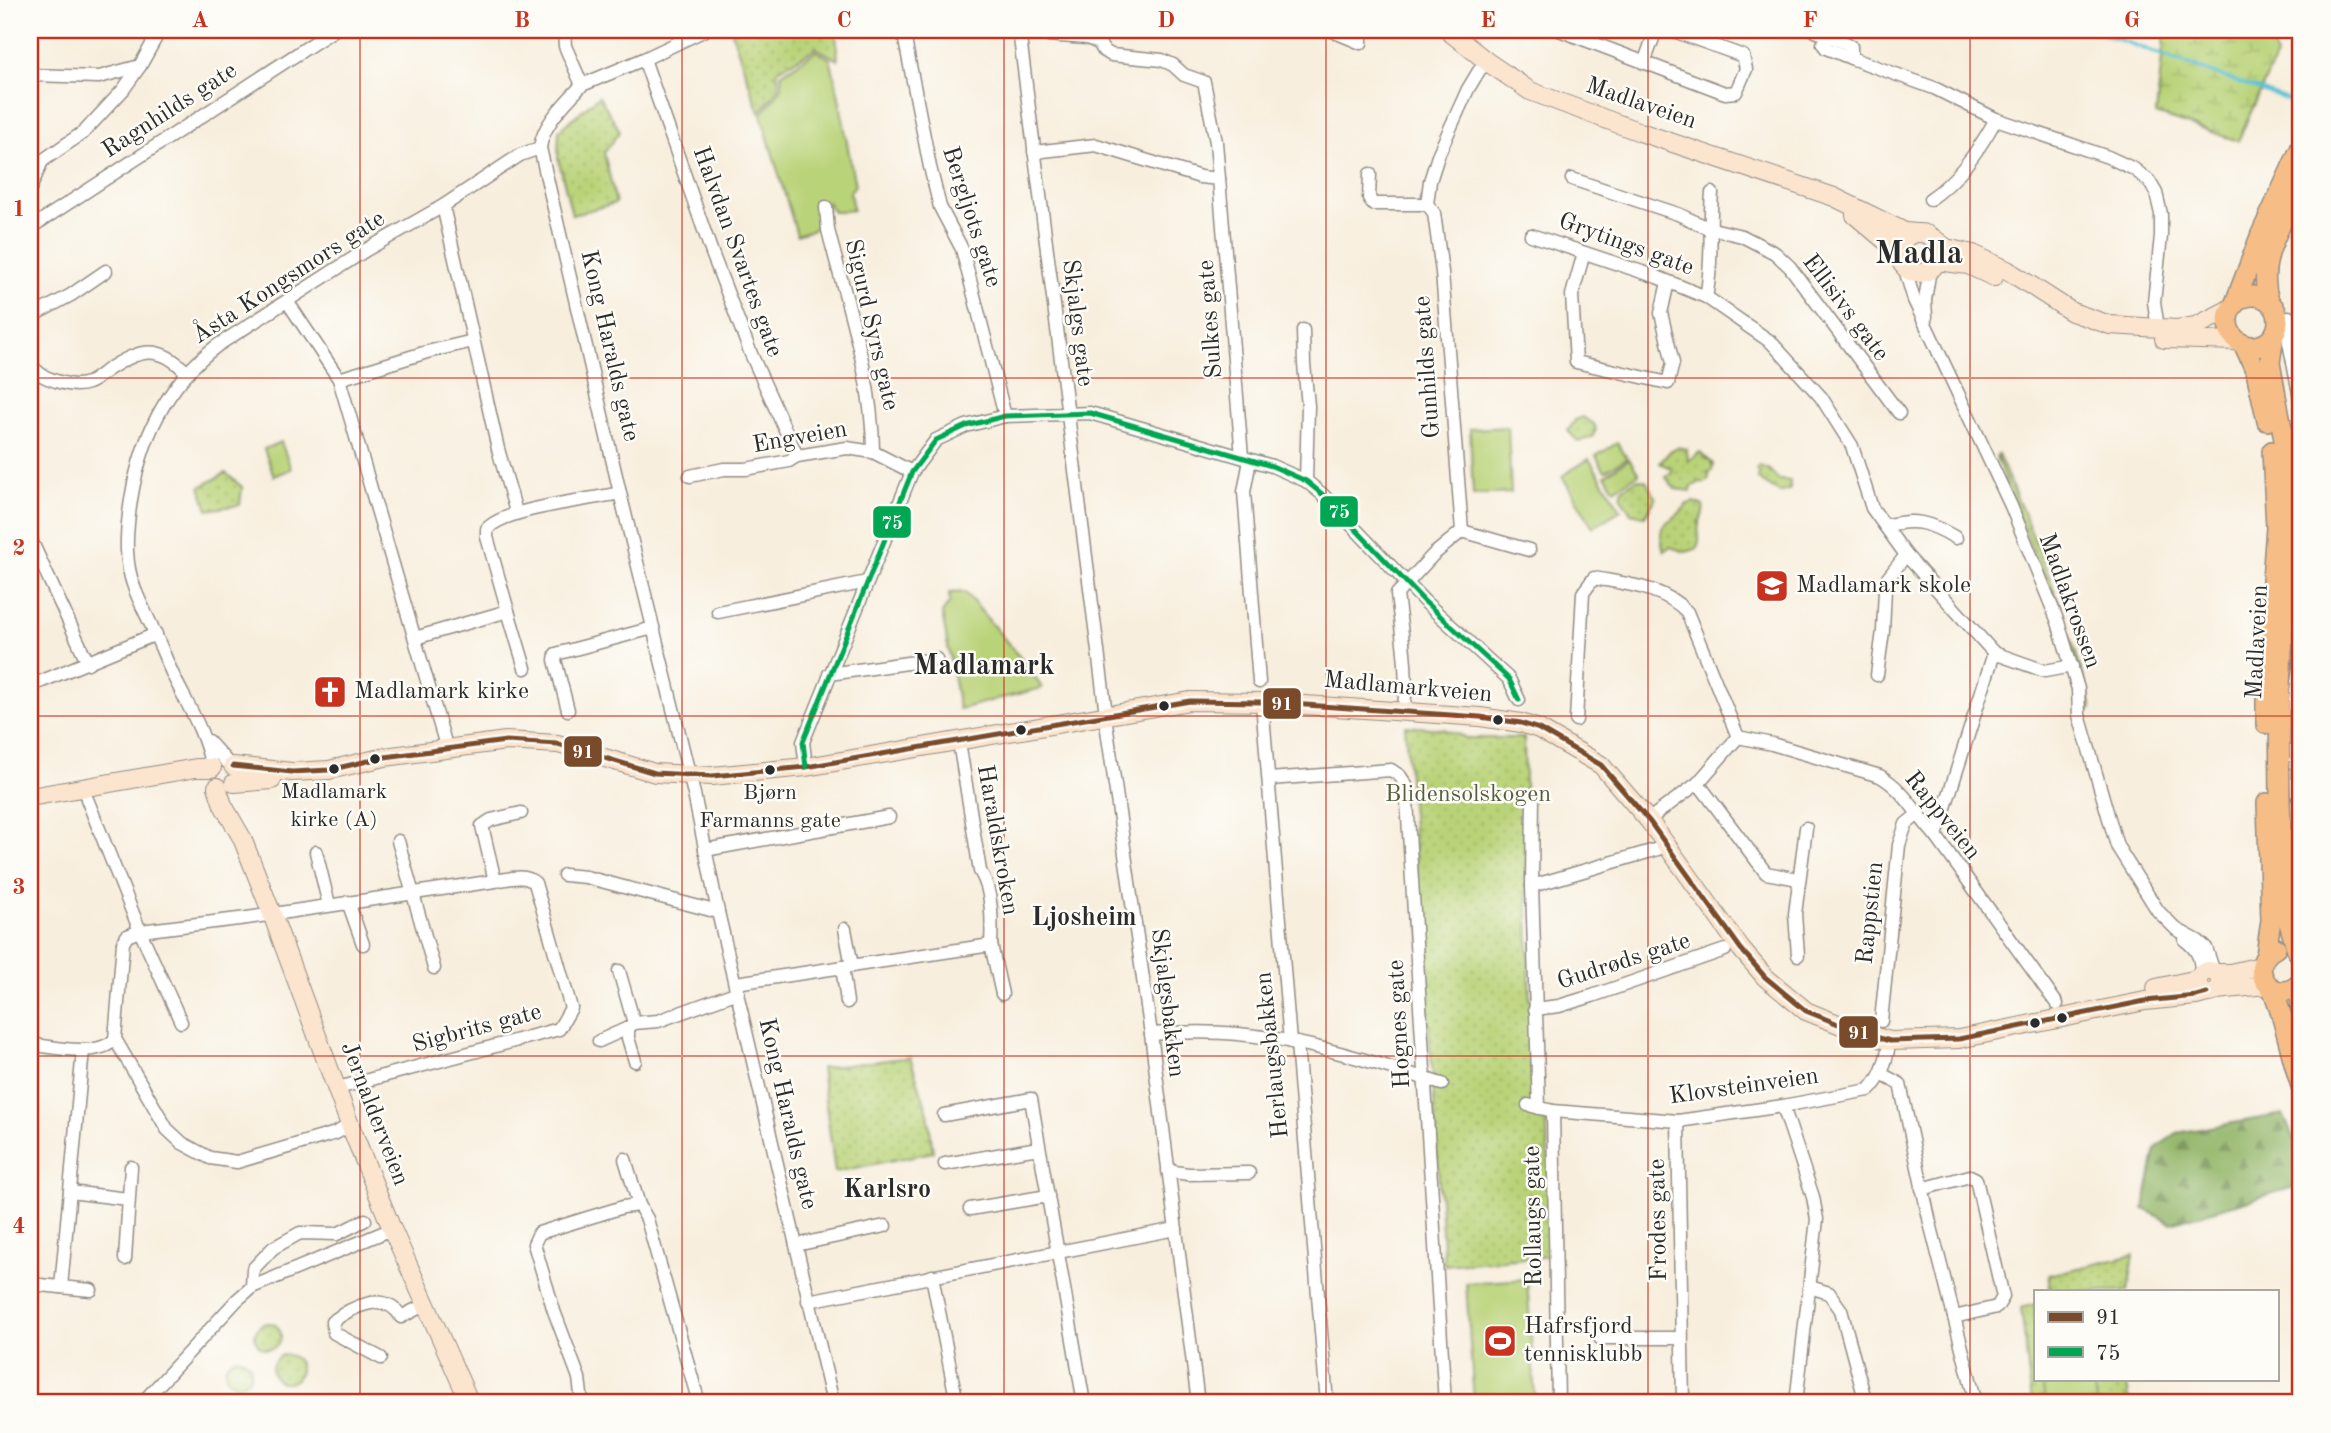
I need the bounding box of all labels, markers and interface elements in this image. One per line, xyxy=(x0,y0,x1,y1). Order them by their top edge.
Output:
text: A xyxy=(191,9,209,32)
text: B xyxy=(514,9,530,32)
text: C xyxy=(836,9,852,32)
text: D xyxy=(1157,9,1175,32)
text: E xyxy=(1480,9,1496,32)
text: F xyxy=(1802,9,1818,32)
text: G xyxy=(2124,9,2140,32)
street label: Ragnhilds gate xyxy=(99,59,241,163)
street label: Madlaveien xyxy=(1583,74,1699,134)
street label: Halvdan Svartes gate xyxy=(688,143,786,361)
street label: Bergljots gate xyxy=(937,144,1005,290)
text: 1 xyxy=(12,198,26,221)
street label: Åsta Kongsmors gate xyxy=(186,203,390,349)
street label: Grytings gate xyxy=(1555,209,1697,281)
street label: Sigurd Syrs gate xyxy=(840,237,902,413)
district label: Madla xyxy=(1875,239,1963,271)
street label: Kong Haralds gate xyxy=(575,248,643,444)
street label: Ellisivs gate xyxy=(1797,250,1893,366)
street label: Skjalgs gate xyxy=(1057,258,1097,388)
street label: Sulkes gate xyxy=(1195,259,1227,379)
street label: Gunhilds gate xyxy=(1411,295,1445,439)
street label: Engveien xyxy=(751,418,849,458)
line badge: 75 xyxy=(1319,495,1359,528)
text: 75 xyxy=(1328,504,1350,523)
line badge: 75 xyxy=(872,505,912,539)
text: 75 xyxy=(881,515,903,534)
street label: Madlakrossen xyxy=(2033,530,2105,672)
text: 2 xyxy=(12,537,26,560)
school or university icon: Madlamark skole xyxy=(1753,567,1791,605)
place label: Madlamark skole xyxy=(1796,574,1971,598)
street label: Madlaveien xyxy=(2243,584,2273,700)
district label: Madlamark xyxy=(913,653,1055,681)
street label: Madlamarkveien xyxy=(1323,669,1493,707)
church icon: Madlamark kirke xyxy=(311,673,349,711)
place label: Madlamark kirke xyxy=(354,680,529,704)
line badge: 91 xyxy=(1262,687,1302,720)
text: 91 xyxy=(1271,696,1293,715)
unlabelled marker xyxy=(1157,699,1171,713)
unlabelled marker xyxy=(1491,713,1505,727)
unlabelled marker xyxy=(1014,723,1028,737)
line badge: 91 xyxy=(563,735,603,768)
text: 91 xyxy=(572,744,594,763)
unlabelled marker xyxy=(368,752,382,766)
marker: Madlamark kirke (A) xyxy=(327,762,341,776)
marker: Bjørn Farmanns gate xyxy=(763,763,777,777)
street label: Haraldskroken xyxy=(972,763,1022,917)
street label: Rappveien xyxy=(1899,767,1985,865)
place label: Madlamark kirke (A) xyxy=(281,781,387,831)
place label: Bjørn Farmanns gate xyxy=(699,782,841,832)
park label: Blidensolskogen xyxy=(1385,783,1551,807)
street label: Rappstien xyxy=(1854,860,1888,966)
text: 3 xyxy=(12,876,26,899)
district label: Ljosheim xyxy=(1031,905,1137,931)
street label: Skjalgsbakken xyxy=(1146,927,1188,1079)
street label: Gudrøds gate xyxy=(1555,929,1693,995)
street label: Hognes gate xyxy=(1385,959,1415,1089)
street label: Herlaugsbakken xyxy=(1252,970,1294,1140)
street label: Sigbrits gate xyxy=(410,1000,544,1058)
unlabelled marker xyxy=(2055,1011,2069,1025)
line badge: 91 xyxy=(1838,1015,1879,1049)
street label: Kong Haralds gate xyxy=(753,1016,821,1212)
unlabelled marker xyxy=(2028,1016,2042,1030)
text: 91 xyxy=(1848,1025,1870,1044)
street label: Jernalderveien xyxy=(336,1039,412,1189)
street label: Klovsteinveien xyxy=(1668,1065,1820,1109)
street label: Rollaugs gate xyxy=(1521,1145,1547,1287)
street label: Frodes gate xyxy=(1646,1158,1672,1282)
district label: Karlsro xyxy=(843,1177,931,1203)
text: 4 xyxy=(12,1215,26,1238)
legend xyxy=(2034,1290,2278,1380)
text: 91 xyxy=(2096,1308,2120,1329)
place label: Hafrsfjord tennisklubb xyxy=(1524,1315,1643,1367)
sports icon: Hafrsfjord tennisklubb xyxy=(1481,1322,1519,1360)
text: 75 xyxy=(2096,1344,2120,1365)

